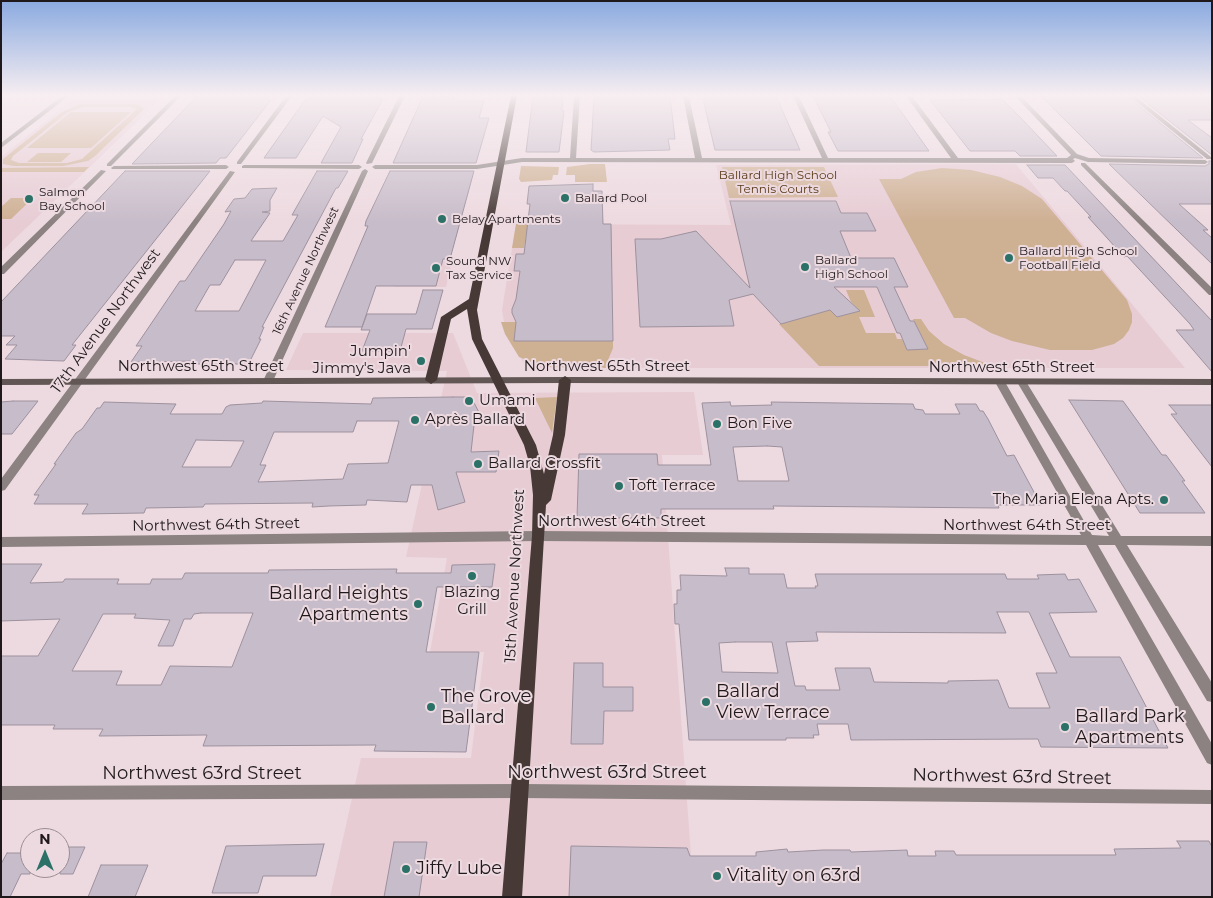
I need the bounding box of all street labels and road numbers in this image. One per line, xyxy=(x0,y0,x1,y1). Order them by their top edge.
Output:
street label: 16th Avenue Northwest xyxy=(270,205,342,337)
street label: 17th Avenue Northwest xyxy=(48,245,164,397)
street label: Northwest 65th Street xyxy=(118,358,284,376)
street label: Northwest 65th Street xyxy=(524,358,690,376)
street label: Northwest 65th Street xyxy=(929,359,1095,377)
street label: 15th Avenue Northwest xyxy=(501,489,529,663)
street label: Northwest 64th Street xyxy=(538,513,706,531)
street label: Northwest 64th Street xyxy=(132,515,300,535)
street label: Northwest 64th Street xyxy=(943,517,1111,535)
street label: Northwest 63rd Street xyxy=(507,762,707,784)
street label: Northwest 63rd Street xyxy=(102,763,302,785)
street label: Northwest 63rd Street xyxy=(912,764,1112,790)

